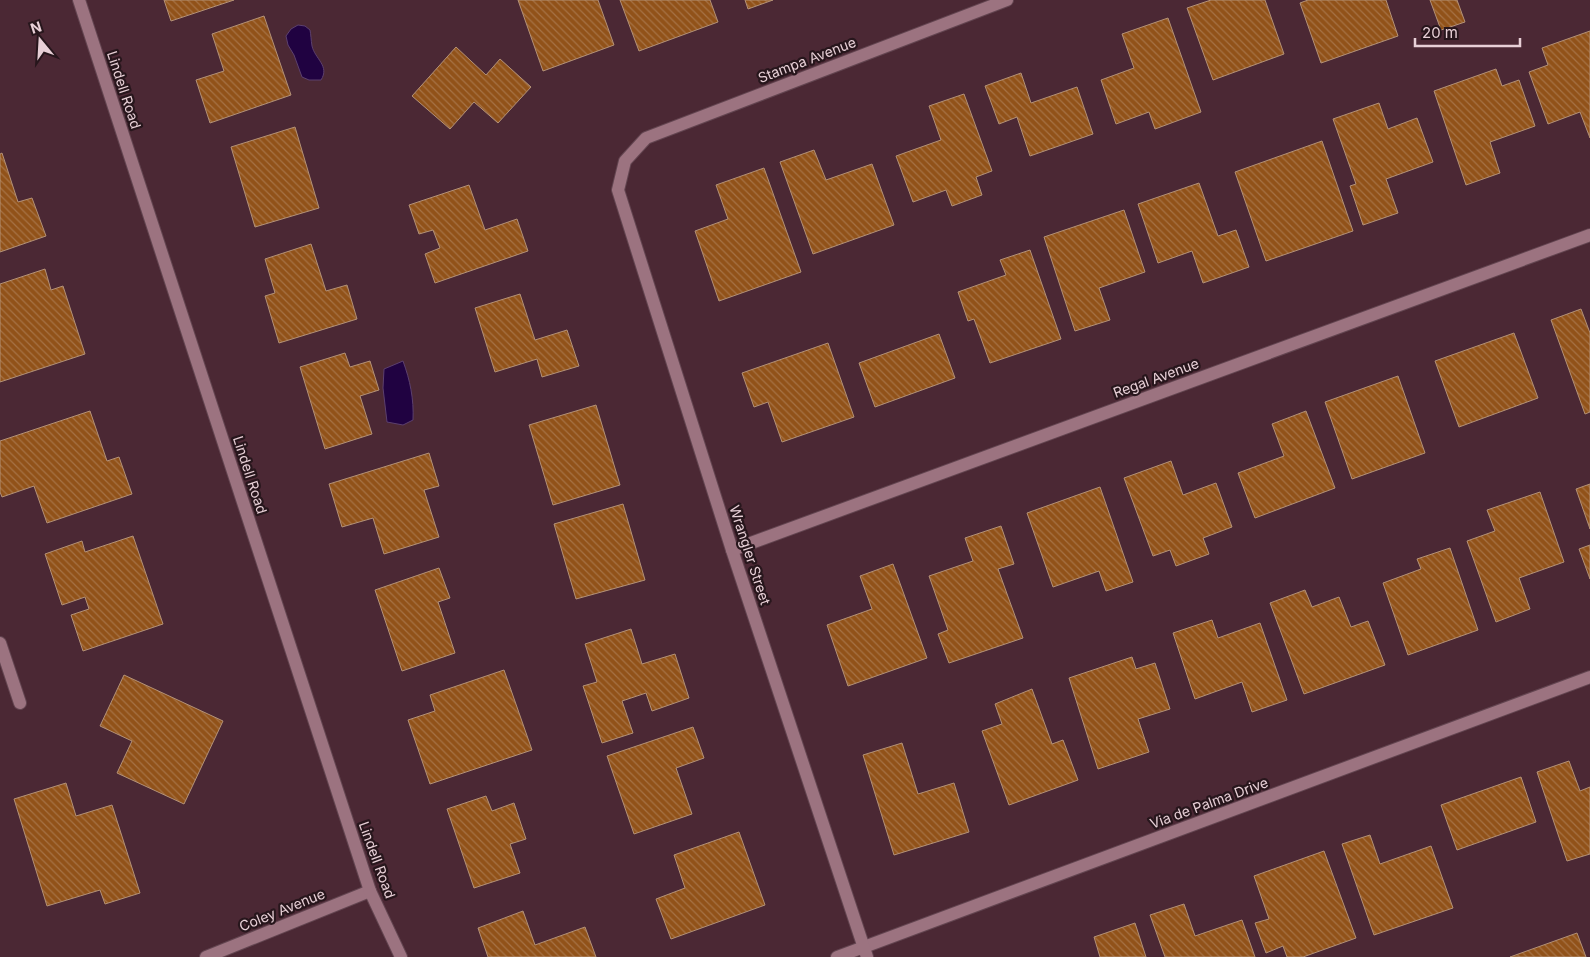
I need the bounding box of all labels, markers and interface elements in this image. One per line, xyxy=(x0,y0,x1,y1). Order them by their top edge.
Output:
north arrow xyxy=(15,15,65,65)
scale bar xyxy=(1415,15,1520,47)
text: N xyxy=(28,17,44,37)
text: 20 m xyxy=(1422,23,1458,42)
street label: Stampa Avenue xyxy=(755,33,858,86)
street label: Lindell Road xyxy=(104,49,145,131)
street label: Regal Avenue xyxy=(1111,354,1201,401)
street label: Lindell Road xyxy=(230,434,271,516)
street label: Wrangler Street xyxy=(726,503,775,607)
street label: Via de Palma Drive xyxy=(1147,773,1270,832)
street label: Lindell Road xyxy=(356,819,399,901)
street label: Coley Avenue xyxy=(236,885,327,934)

